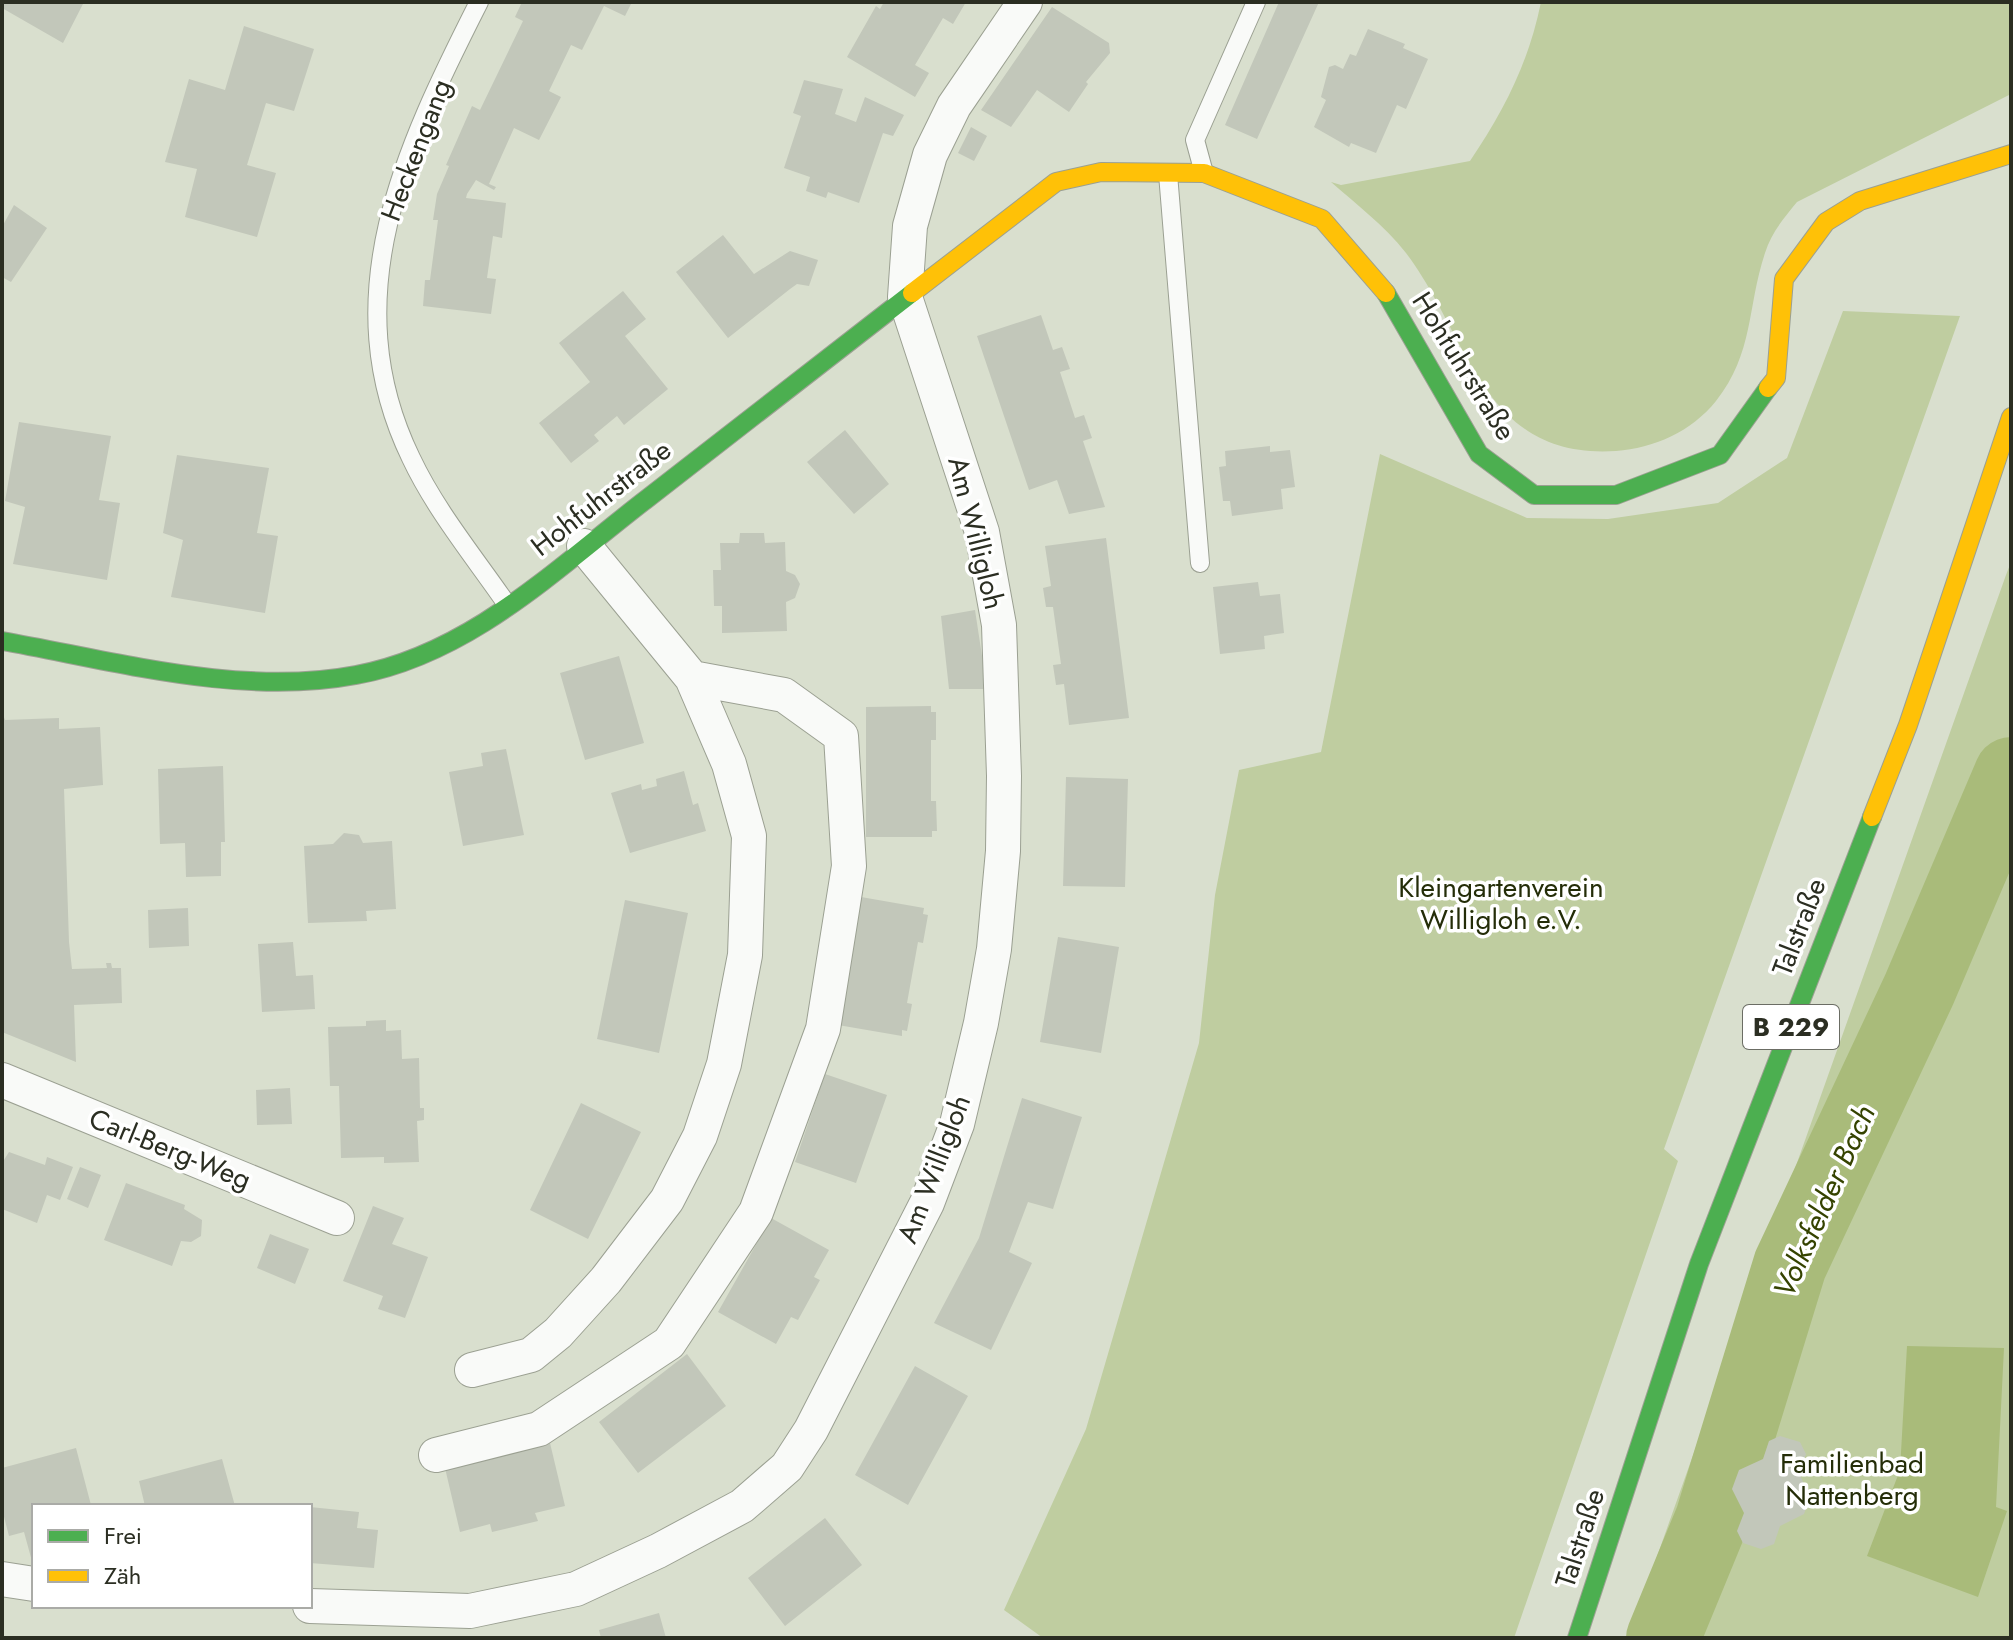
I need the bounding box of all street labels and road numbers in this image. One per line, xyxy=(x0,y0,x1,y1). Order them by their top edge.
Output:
street label: Heckengang xyxy=(370,73,462,227)
street label: Hohfuhrstraße xyxy=(1402,284,1526,448)
street label: Hohfuhrstraße xyxy=(522,430,680,566)
street label: Am Willigloh xyxy=(937,452,1015,614)
street label: Talstraße xyxy=(1762,872,1836,982)
road number: B 229 xyxy=(1743,1005,1839,1049)
street label: Am Willigloh xyxy=(887,1089,981,1249)
street label: Carl-Berg-Weg xyxy=(83,1098,257,1200)
street label: Talstraße xyxy=(1545,1483,1615,1593)

